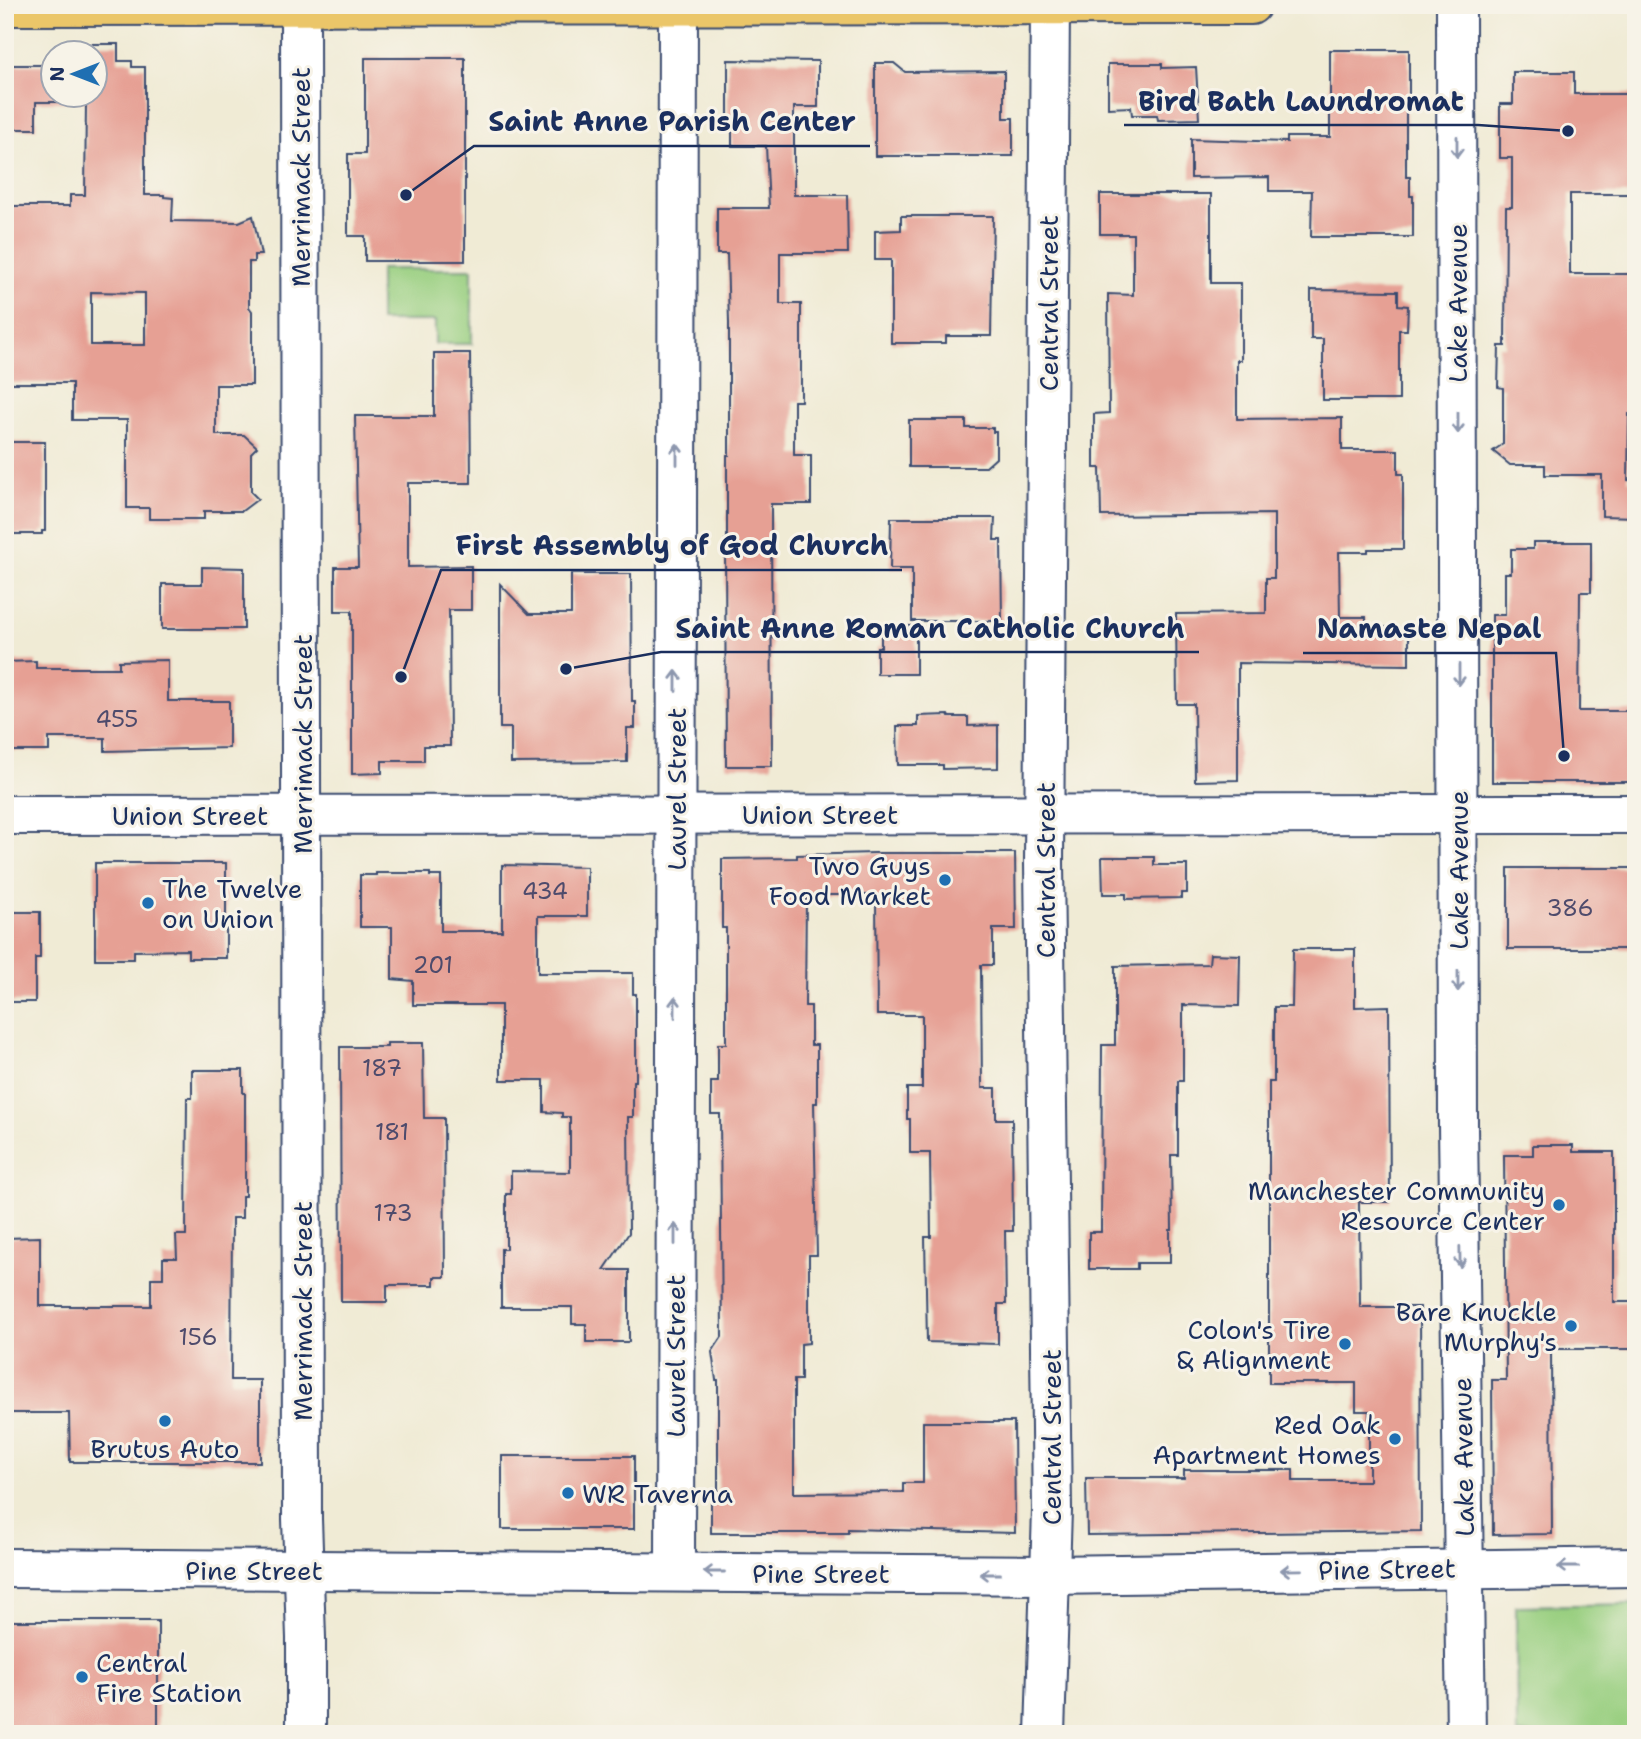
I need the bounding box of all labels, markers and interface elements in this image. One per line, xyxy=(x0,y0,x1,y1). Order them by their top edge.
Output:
north arrow xyxy=(38,38,108,108)
text: N xyxy=(45,66,70,82)
street label: Merrimack Street xyxy=(283,67,318,287)
callout: Bird Bath Laundromat xyxy=(1124,76,1478,125)
text: Bird Bath Laundromat xyxy=(1138,82,1464,120)
callout: Saint Anne Parish Center xyxy=(474,97,870,146)
text: Saint Anne Parish Center xyxy=(488,102,856,140)
one-way arrow xyxy=(1450,135,1464,158)
street label: Central Street xyxy=(1031,215,1066,391)
street label: Lake Avenue xyxy=(1440,223,1475,383)
one-way arrow xyxy=(1451,412,1465,435)
one-way arrow xyxy=(670,443,684,466)
callout: First Assembly of God Church xyxy=(441,521,902,570)
text: First Assembly of God Church xyxy=(456,526,888,564)
callout: Saint Anne Roman Catholic Church xyxy=(661,603,1199,652)
callout: Namaste Nepal xyxy=(1303,604,1556,653)
text: Saint Anne Roman Catholic Church xyxy=(675,609,1185,647)
text: Namaste Nepal xyxy=(1317,609,1542,647)
street label: Merrimack Street xyxy=(285,634,320,854)
one-way arrow xyxy=(1452,664,1466,687)
one-way arrow xyxy=(669,670,683,693)
house number: 455 xyxy=(96,704,138,734)
street label: Laurel Street xyxy=(659,707,694,871)
street label: Central Street xyxy=(1028,782,1063,958)
street label: Lake Avenue xyxy=(1441,790,1476,950)
street label: Union Street xyxy=(742,797,898,832)
street label: Union Street xyxy=(112,798,268,833)
place label: Two Guys Food Market xyxy=(769,848,931,913)
place label: The Twelve on Union xyxy=(162,871,302,936)
marker: Two Guys Food Market xyxy=(937,872,953,888)
house number: 434 xyxy=(522,876,568,906)
house number: 386 xyxy=(1546,893,1594,923)
marker: The Twelve on Union xyxy=(140,895,156,911)
house number: 201 xyxy=(413,950,453,980)
one-way arrow xyxy=(1451,969,1465,992)
one-way arrow xyxy=(668,996,682,1019)
house number: 187 xyxy=(362,1053,402,1083)
house number: 181 xyxy=(375,1117,409,1147)
place label: Manchester Community Resource Center xyxy=(1248,1173,1545,1238)
marker: Manchester Community Resource Center xyxy=(1551,1197,1567,1213)
house number: 173 xyxy=(374,1198,412,1228)
street label: Merrimack Street xyxy=(285,1201,320,1421)
one-way arrow xyxy=(668,1223,682,1246)
one-way arrow xyxy=(1453,1245,1467,1268)
street label: Laurel Street xyxy=(658,1274,693,1438)
place label: Bare Knuckle Murphy's xyxy=(1396,1294,1557,1359)
place label: Colon's Tire & Alignment xyxy=(1177,1312,1331,1377)
marker: Bare Knuckle Murphy's xyxy=(1563,1318,1579,1334)
house number: 156 xyxy=(178,1322,218,1352)
marker: Colon's Tire & Alignment xyxy=(1337,1336,1353,1352)
street label: Central Street xyxy=(1034,1349,1069,1525)
street label: Lake Avenue xyxy=(1444,1377,1482,1537)
place label: Red Oak Apartment Homes xyxy=(1153,1407,1381,1472)
marker: Brutus Auto xyxy=(157,1413,173,1429)
place label: Brutus Auto xyxy=(91,1431,239,1466)
marker: Red Oak Apartment Homes xyxy=(1387,1431,1403,1447)
place label: WR Taverna xyxy=(582,1476,733,1511)
marker: WR Taverna xyxy=(560,1485,576,1501)
street label: Pine Street xyxy=(1318,1550,1456,1588)
street label: Pine Street xyxy=(185,1553,323,1588)
street label: Pine Street xyxy=(752,1556,890,1591)
one-way arrow xyxy=(1556,1561,1579,1574)
one-way arrow xyxy=(1280,1563,1303,1577)
one-way arrow xyxy=(702,1565,725,1579)
one-way arrow xyxy=(979,1568,1002,1581)
place label: Central Fire Station xyxy=(96,1645,242,1710)
marker: Central Fire Station xyxy=(74,1669,90,1685)

